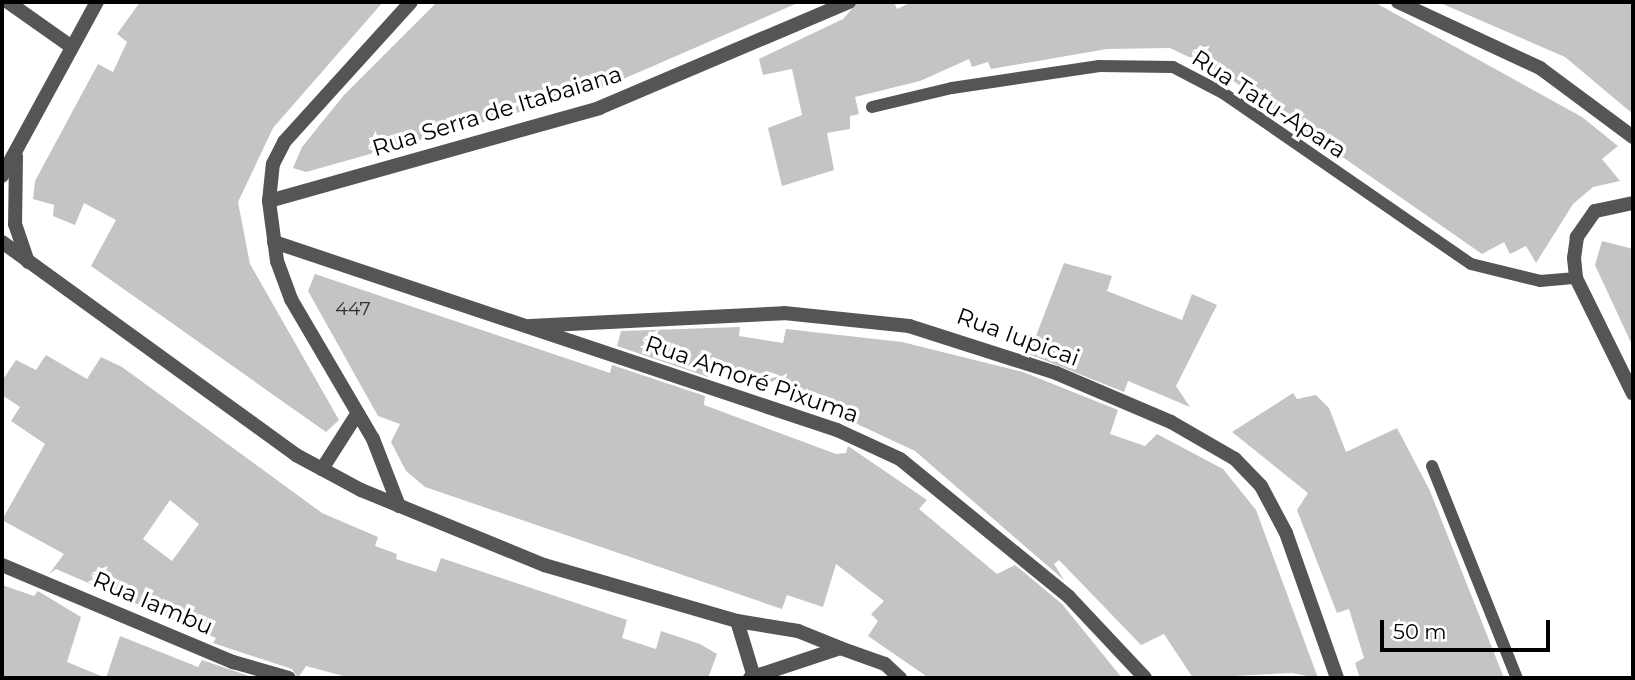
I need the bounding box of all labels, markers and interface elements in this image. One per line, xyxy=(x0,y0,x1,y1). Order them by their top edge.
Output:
street label: Rua Tatu-Apara xyxy=(1187,44,1351,164)
street label: Rua Serra de Itabaiana xyxy=(369,60,625,162)
house number: 447 xyxy=(335,298,371,320)
street label: Rua Iupicai xyxy=(953,302,1083,372)
street label: Rua Amoré Pixuma xyxy=(642,329,862,429)
street label: Rua Iambu xyxy=(89,565,217,641)
scale bar xyxy=(1383,606,1553,650)
text: 50 m xyxy=(1393,619,1447,644)

